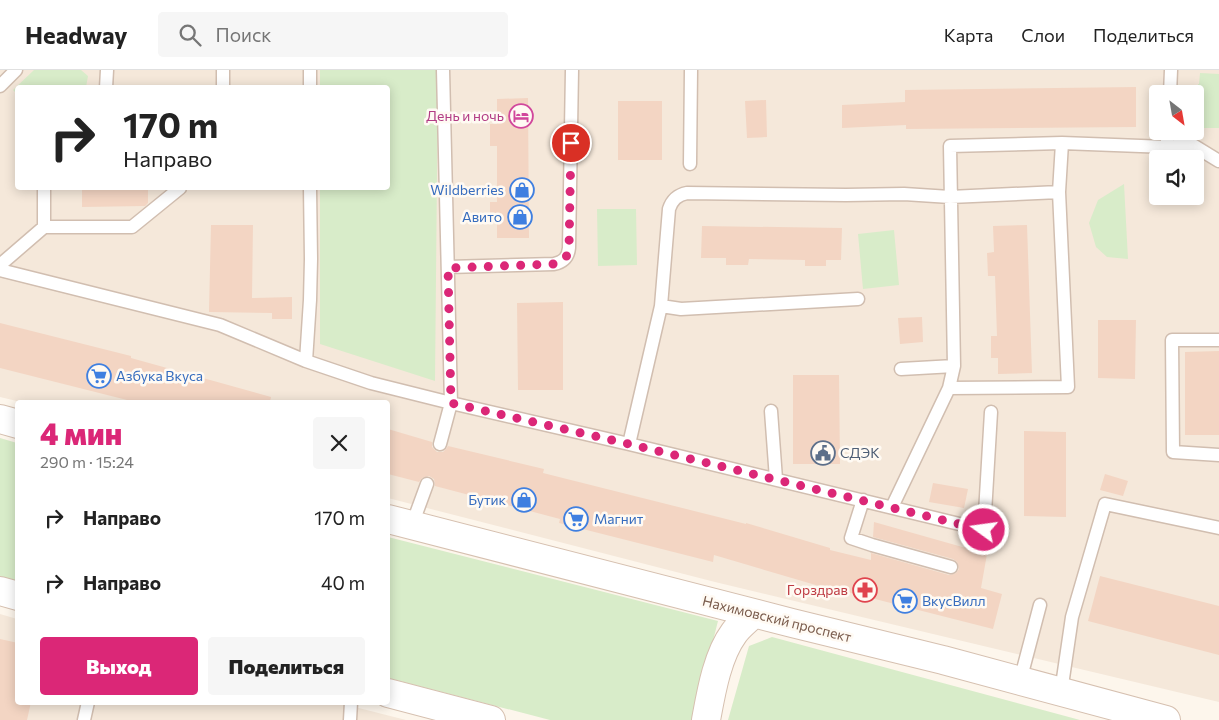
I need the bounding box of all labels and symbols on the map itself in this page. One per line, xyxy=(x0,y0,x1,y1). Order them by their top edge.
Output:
north arrow xyxy=(1149,85,1204,140)
hotel icon: День и ночь xyxy=(508,103,534,129)
place label: День и ночь xyxy=(426,107,504,124)
pin xyxy=(550,122,592,164)
shop icon: Wildberries xyxy=(509,177,535,203)
place label: Wildberries xyxy=(430,181,504,198)
shop icon: Авито xyxy=(507,204,533,230)
place label: Авито xyxy=(462,208,502,225)
supermarket icon: Азбука Вкуса xyxy=(86,363,112,389)
place label: Азбука Вкуса xyxy=(116,367,203,384)
public building icon: СДЭК xyxy=(810,440,836,466)
place label: СДЭК xyxy=(840,444,880,461)
shop icon: Бутик xyxy=(511,487,537,513)
place label: Бутик xyxy=(468,491,507,508)
position arrow xyxy=(957,503,1009,555)
supermarket icon: Магнит xyxy=(563,506,589,532)
place label: Магнит xyxy=(594,510,644,527)
pharmacy icon: Горздрав xyxy=(852,577,878,603)
place label: Горздрав xyxy=(787,581,848,598)
supermarket icon: ВкусВилл xyxy=(892,588,918,614)
street label: Нахимовский проспект xyxy=(701,592,854,645)
place label: ВкусВилл xyxy=(922,592,986,609)

